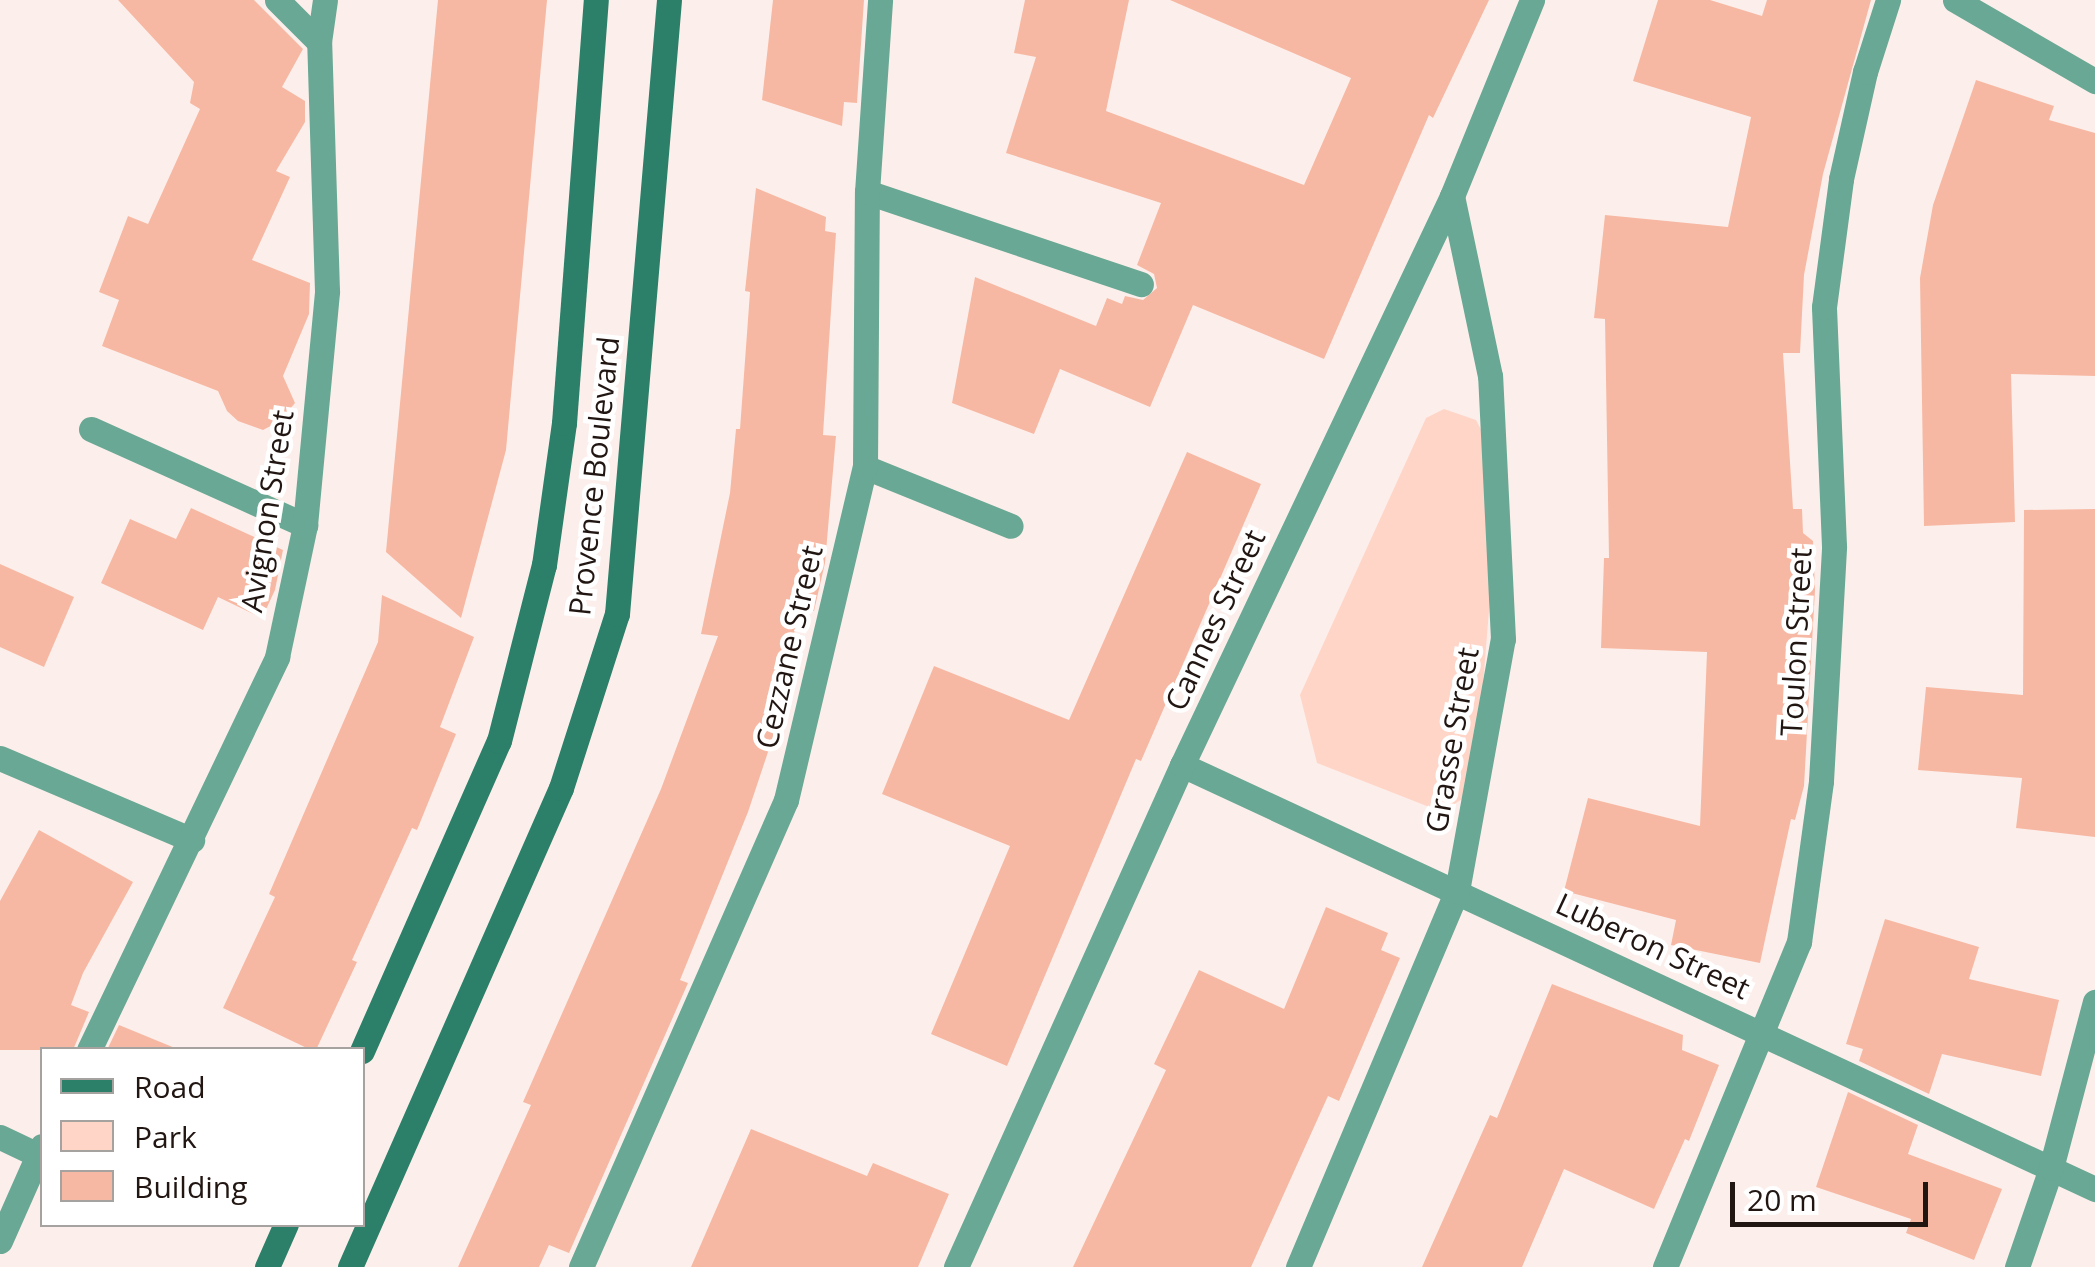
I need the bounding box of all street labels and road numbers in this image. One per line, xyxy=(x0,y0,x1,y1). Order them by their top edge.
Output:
street label: Provence Boulevard xyxy=(561,335,627,617)
street label: Avignon Street xyxy=(233,407,301,615)
street label: Cannes Street xyxy=(1157,524,1273,716)
street label: Cezzane Street xyxy=(748,542,830,752)
street label: Toulon Street xyxy=(1773,547,1819,737)
street label: Grasse Street xyxy=(1418,644,1486,836)
street label: Luberon Street xyxy=(1550,885,1756,1007)

